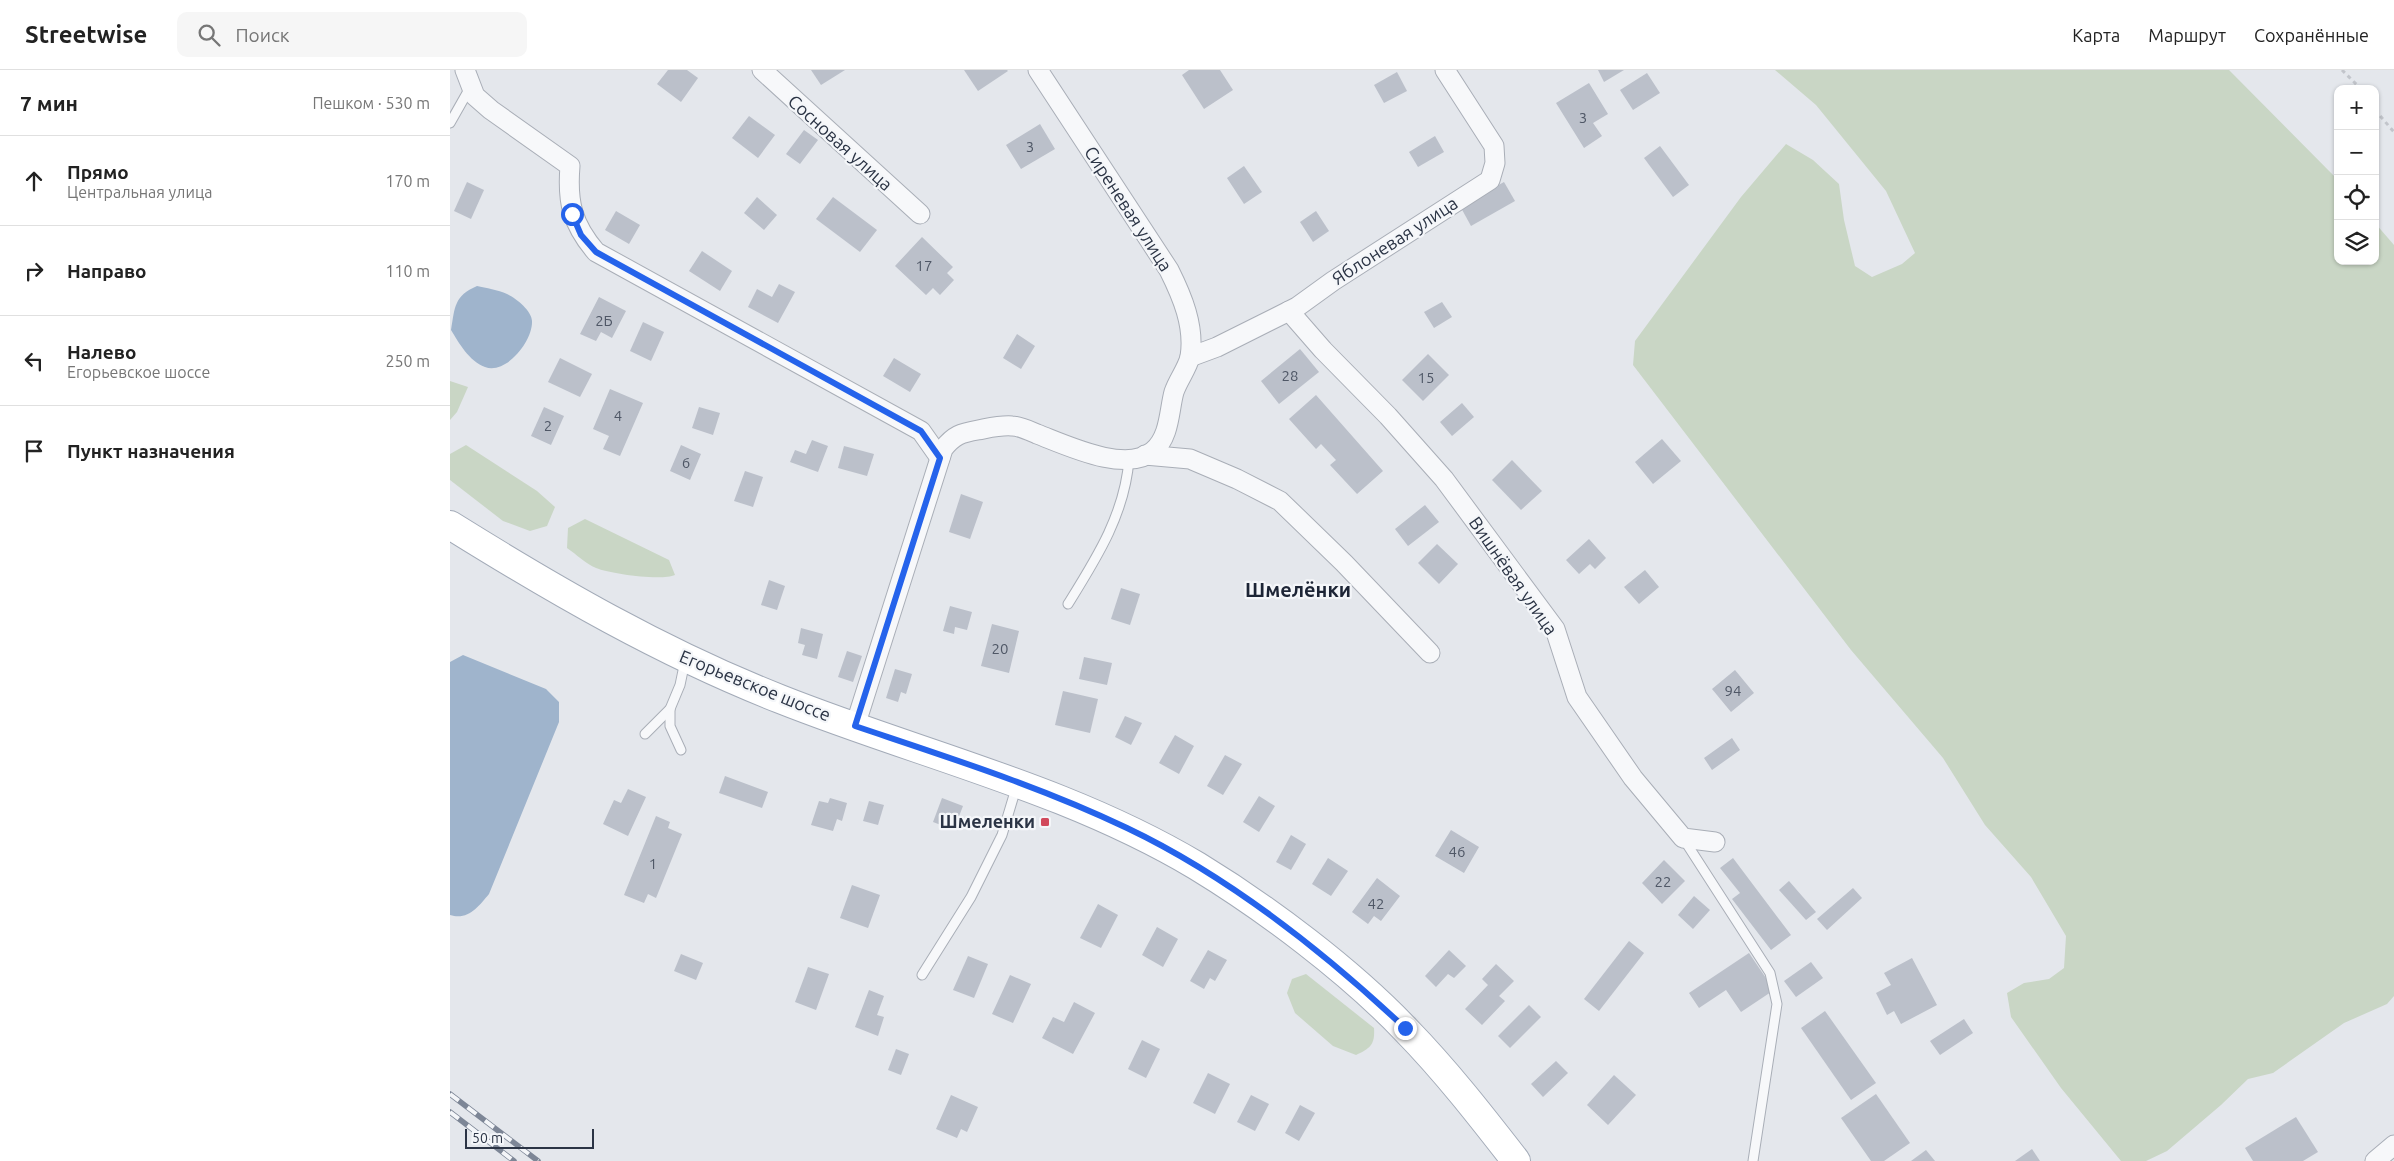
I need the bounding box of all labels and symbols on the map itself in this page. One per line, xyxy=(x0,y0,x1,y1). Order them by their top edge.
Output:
street label: Сосновая улица xyxy=(784,90,897,194)
house number: 3 xyxy=(1579,109,1587,126)
house number: 3 xyxy=(1026,138,1034,155)
street label: Сиреневая улица xyxy=(1081,142,1177,275)
street label: Яблоневая улица xyxy=(1328,192,1461,288)
route start xyxy=(561,203,584,226)
house number: 17 xyxy=(916,257,932,274)
house number: 2Б xyxy=(595,312,613,329)
house number: 28 xyxy=(1282,367,1298,384)
house number: 15 xyxy=(1418,369,1434,386)
house number: 4 xyxy=(614,407,622,424)
house number: 2 xyxy=(544,417,552,434)
house number: 6 xyxy=(682,454,690,471)
street label: Вишнёвая улица xyxy=(1466,513,1562,638)
district label: Шмелёнки xyxy=(1245,578,1351,601)
house number: 20 xyxy=(992,640,1008,657)
street label: Егорьевское шоссе xyxy=(677,646,834,725)
house number: 94 xyxy=(1725,682,1741,699)
place label: Шмеленки xyxy=(940,811,1035,831)
marker: Шмеленки xyxy=(1039,816,1051,828)
house number: 46 xyxy=(1449,843,1465,860)
house number: 1 xyxy=(649,855,657,872)
house number: 22 xyxy=(1655,873,1671,890)
house number: 42 xyxy=(1368,895,1384,912)
route end xyxy=(1394,1017,1417,1040)
scale bar xyxy=(465,1126,594,1149)

